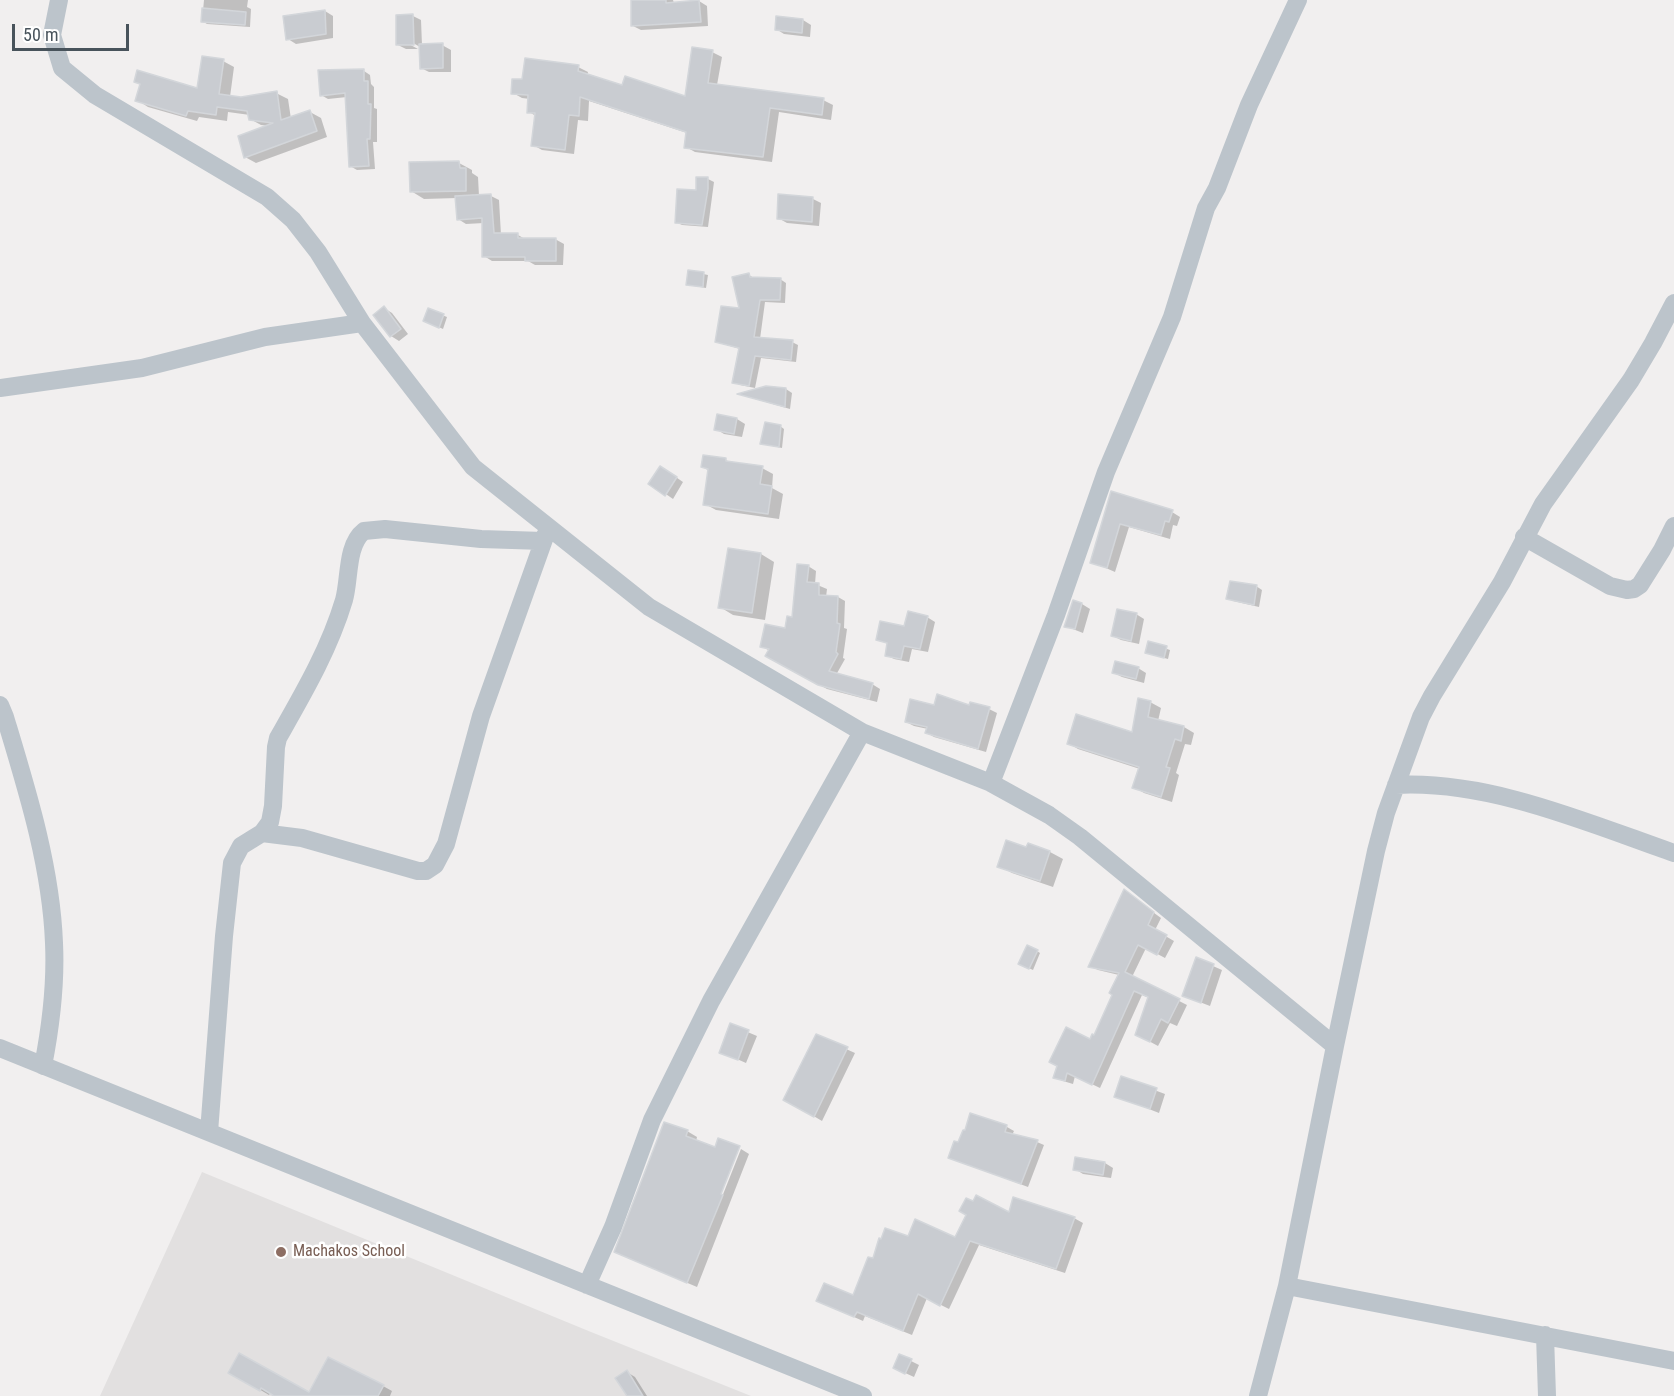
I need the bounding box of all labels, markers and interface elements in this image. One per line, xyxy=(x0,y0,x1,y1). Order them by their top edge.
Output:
scale bar xyxy=(15,12,132,50)
text: 50 m xyxy=(23,24,58,45)
place label: Machakos School xyxy=(293,1242,405,1262)
marker: Machakos School xyxy=(274,1245,288,1259)

